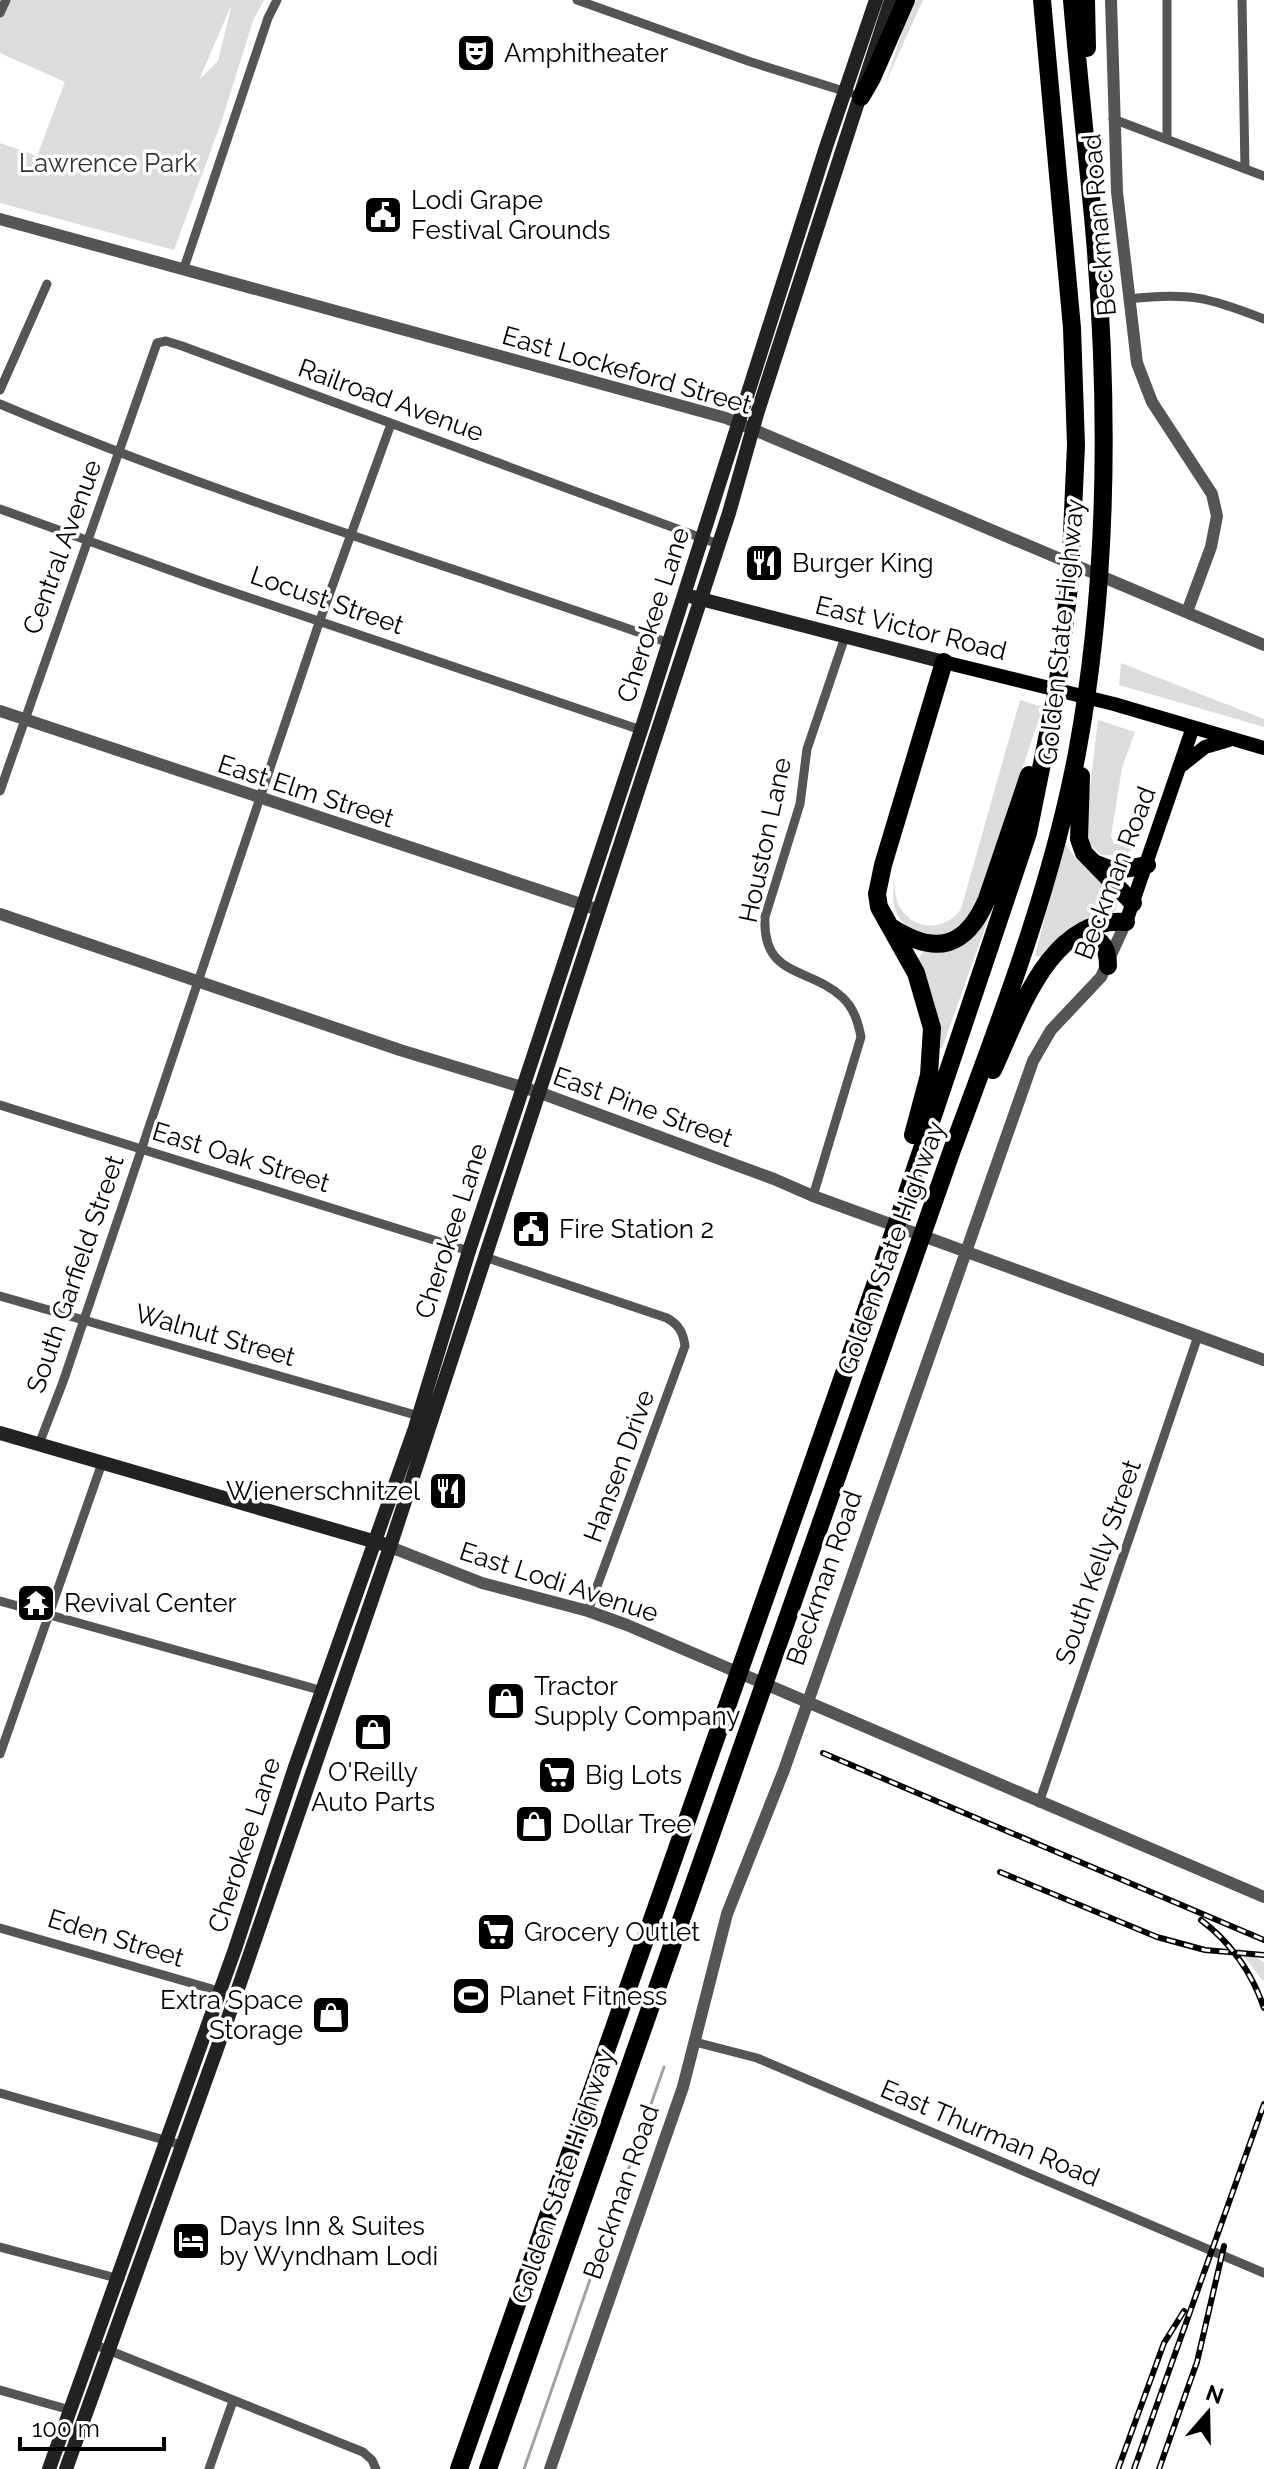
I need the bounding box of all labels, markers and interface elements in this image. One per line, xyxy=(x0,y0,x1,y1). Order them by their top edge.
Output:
theatre icon: Amphitheater xyxy=(455,32,497,74)
place label: Amphitheater xyxy=(504,38,668,68)
street label: Beckman Road xyxy=(1076,133,1122,317)
park label: Lawrence Park xyxy=(19,148,197,178)
place label: Lodi Grape Festival Grounds xyxy=(411,185,610,245)
public building icon: Lodi Grape Festival Grounds xyxy=(362,194,404,236)
street label: East Lockeford Street xyxy=(499,320,755,420)
street label: Railroad Avenue xyxy=(294,353,488,447)
street label: Central Avenue xyxy=(17,456,107,638)
street label: Golden State Highway xyxy=(1032,497,1090,767)
street label: Cherokee Lane xyxy=(611,524,695,706)
restaurant icon: Burger King xyxy=(743,542,785,584)
place label: Burger King xyxy=(792,548,934,578)
street label: Locust Street xyxy=(246,560,408,640)
street label: East Victor Road xyxy=(812,590,1010,666)
street label: East Elm Street xyxy=(214,748,398,834)
street label: Houston Lane xyxy=(733,755,797,925)
street label: Beckman Road xyxy=(1068,782,1162,964)
street label: East Pine Street xyxy=(549,1061,737,1153)
street label: East Oak Street xyxy=(149,1116,334,1198)
street label: Golden State Highway xyxy=(831,1117,951,1379)
street label: Cherokee Lane xyxy=(409,1140,493,1322)
street label: South Garfield Street xyxy=(20,1151,130,1397)
public building icon: Fire Station 2 xyxy=(510,1208,552,1250)
place label: Fire Station 2 xyxy=(559,1214,714,1244)
street label: Walnut Street xyxy=(132,1298,299,1372)
street label: Hansen Drive xyxy=(578,1386,660,1546)
street label: South Kelly Street xyxy=(1049,1456,1147,1668)
restaurant icon: Wienerschnitzel xyxy=(427,1470,469,1512)
place label: Wienerschnitzel xyxy=(226,1476,421,1506)
street label: Beckman Road xyxy=(780,1487,868,1669)
street label: East Lodi Avenue xyxy=(456,1536,662,1628)
temple icon: Revival Center xyxy=(15,1582,57,1624)
place label: Revival Center xyxy=(64,1588,237,1618)
place label: Tractor Supply Company xyxy=(534,1671,740,1731)
shop icon: Tractor Supply Company xyxy=(485,1680,527,1722)
shop icon: O'Reilly Auto Parts xyxy=(352,1711,394,1753)
street label: Cherokee Lane xyxy=(202,1754,286,1936)
supermarket icon: Big Lots xyxy=(536,1754,578,1796)
place label: O'Reilly Auto Parts xyxy=(311,1757,435,1817)
place label: Big Lots xyxy=(585,1760,682,1790)
shop icon: Dollar Tree xyxy=(513,1803,555,1845)
place label: Dollar Tree xyxy=(562,1809,692,1839)
street label: Eden Street xyxy=(44,1903,188,1973)
supermarket icon: Grocery Outlet xyxy=(475,1911,517,1953)
place label: Grocery Outlet xyxy=(524,1917,700,1947)
sports icon: Planet Fitness xyxy=(450,1975,492,2017)
place label: Planet Fitness xyxy=(499,1981,667,2011)
place label: Extra Space Storage xyxy=(160,1985,303,2045)
shop icon: Extra Space Storage xyxy=(310,1994,352,2036)
street label: Golden State Highway xyxy=(505,2045,621,2307)
street label: East Thurman Road xyxy=(876,2073,1104,2193)
street label: Beckman Road xyxy=(577,2101,665,2283)
place label: Days Inn & Suites by Wyndham Lodi xyxy=(219,2211,438,2271)
hotel icon: Days Inn & Suites by Wyndham Lodi xyxy=(170,2220,212,2262)
north arrow xyxy=(1168,2373,1248,2453)
text: N xyxy=(1203,2379,1227,2409)
scale bar xyxy=(20,2401,164,2451)
text: 100 m xyxy=(32,2414,100,2443)

